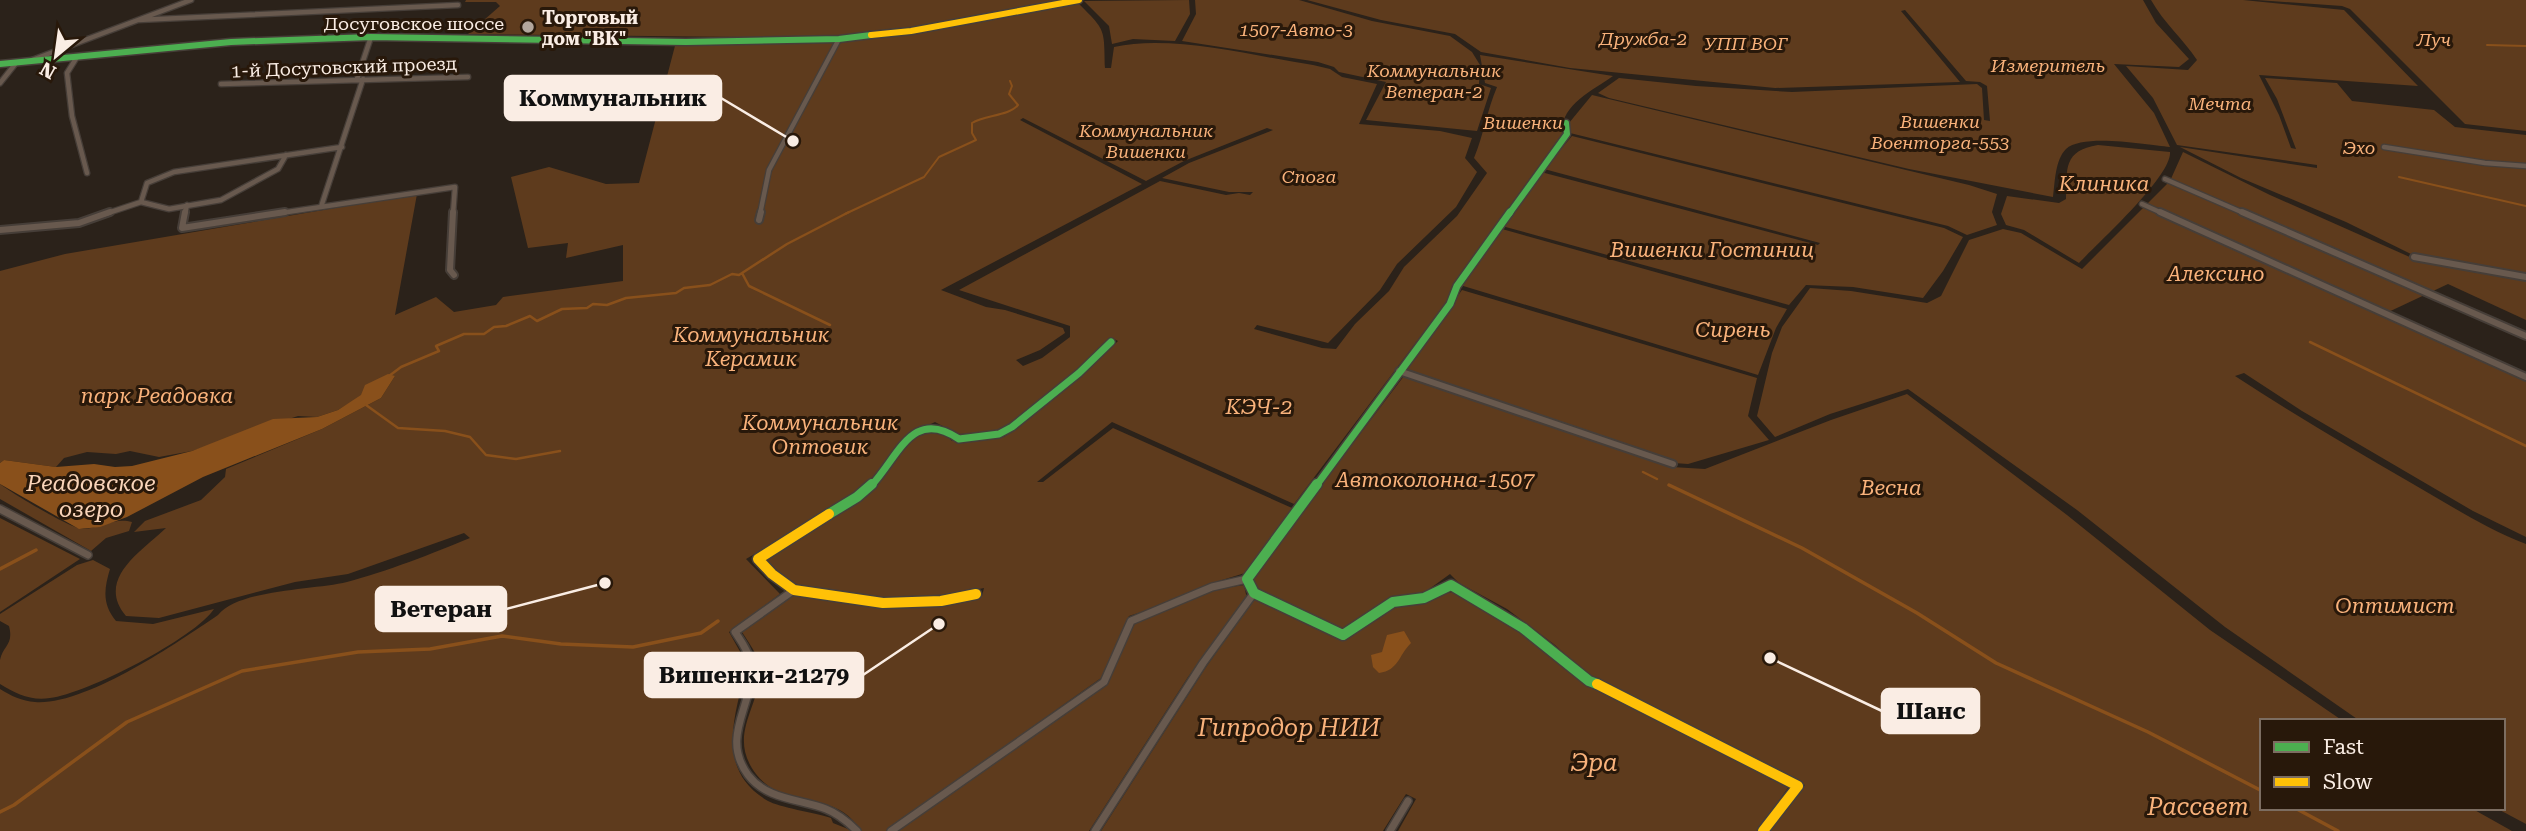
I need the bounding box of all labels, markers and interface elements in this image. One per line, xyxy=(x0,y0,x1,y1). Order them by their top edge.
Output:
place label: Торговый дом "ВК" xyxy=(542,7,638,49)
street label: Досуговское шоссе xyxy=(324,13,504,34)
marker: Торговый дом "ВК" xyxy=(520,19,536,35)
park label: 1507-Авто-3 xyxy=(1239,19,1353,40)
north arrow xyxy=(21,21,91,91)
park label: Дружба-2 xyxy=(1598,28,1687,49)
park label: Луч xyxy=(2416,29,2451,50)
park label: УПП ВОГ xyxy=(1704,33,1789,54)
street label: 1-й Досуговский проезд xyxy=(231,53,457,81)
park label: Измеритель xyxy=(1990,55,2105,76)
text: N xyxy=(36,57,60,84)
park label: Коммунальник Ветеран-2 xyxy=(1366,60,1501,102)
callout: Коммунальник xyxy=(505,76,721,120)
text: Коммунальник xyxy=(519,85,707,112)
park label: Мечта xyxy=(2188,93,2252,114)
park label: Вишенки Военторга-553 xyxy=(1870,111,2009,153)
park label: Вишенки xyxy=(1482,112,1563,133)
park label: Коммунальник Вишенки xyxy=(1078,120,1213,162)
park label: Эхо xyxy=(2343,137,2375,158)
park label: Спога xyxy=(1282,166,1336,187)
park label: Клиника xyxy=(2058,172,2149,196)
park label: Вишенки Гостиниц xyxy=(1609,238,1814,262)
park label: Алексино xyxy=(2166,262,2265,286)
park label: Сирень xyxy=(1695,318,1771,342)
park label: Коммунальник Керамик xyxy=(672,323,830,371)
park label: парк Реадовка xyxy=(81,384,233,408)
park label: КЭЧ-2 xyxy=(1224,395,1293,419)
park label: Коммунальник Оптовик xyxy=(741,411,899,459)
park label: Автоколонна-1507 xyxy=(1334,468,1535,492)
water label: Реадовское озеро xyxy=(25,470,156,523)
park label: Весна xyxy=(1859,476,1922,500)
callout: Ветеран xyxy=(376,587,506,631)
park label: Оптимист xyxy=(2335,594,2455,618)
text: Ветеран xyxy=(390,596,492,623)
callout: Вишенки-21279 xyxy=(645,653,863,697)
text: Вишенки-21279 xyxy=(659,662,849,689)
callout: Шанс xyxy=(1882,689,1979,733)
text: Шанс xyxy=(1896,698,1966,725)
park label: Гипродор НИИ xyxy=(1197,714,1382,742)
legend xyxy=(2260,719,2505,810)
text: Fast xyxy=(2323,735,2364,759)
park label: Эра xyxy=(1570,749,1618,777)
text: Slow xyxy=(2323,770,2373,794)
park label: Рассвет xyxy=(2146,793,2249,821)

